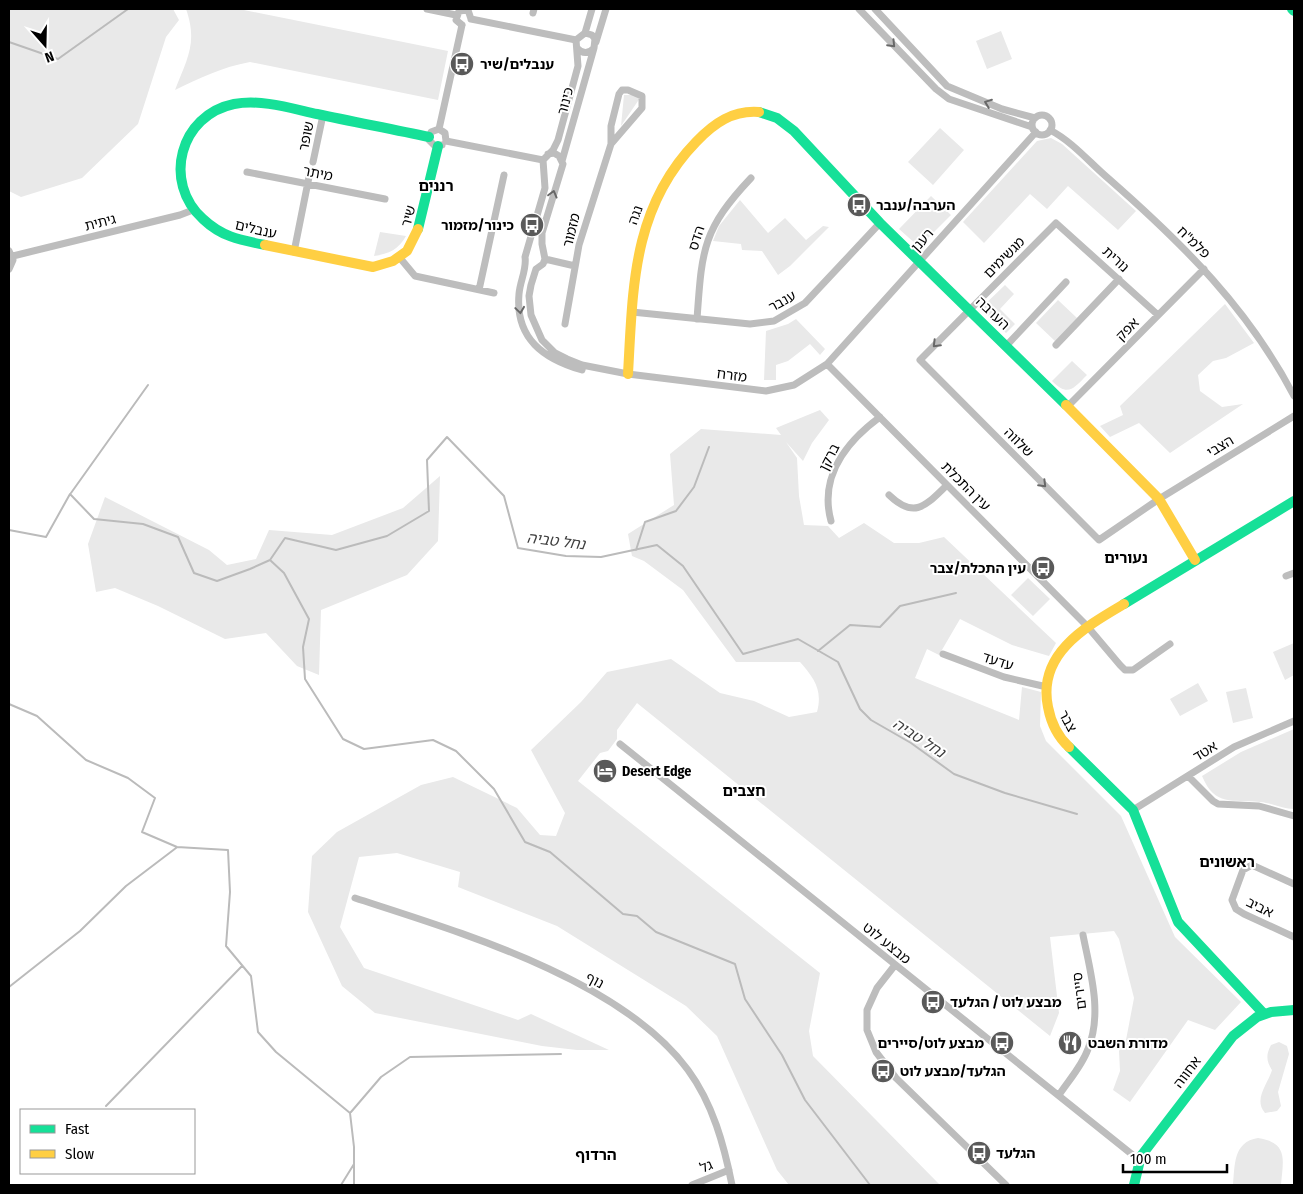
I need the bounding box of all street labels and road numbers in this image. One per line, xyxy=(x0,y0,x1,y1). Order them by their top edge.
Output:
street label: כינור xyxy=(554,85,577,117)
street label: שופר xyxy=(295,120,318,152)
street label: מיתר xyxy=(302,162,334,185)
street label: נגה xyxy=(624,203,647,227)
street label: שיר xyxy=(398,204,419,229)
street label: גיתית xyxy=(83,210,117,235)
street label: מזמור xyxy=(559,211,584,249)
street label: ענבלים xyxy=(233,216,278,243)
street label: פלמ"ח xyxy=(1174,223,1214,262)
street label: הדס xyxy=(685,224,708,253)
street label: רענן xyxy=(908,225,937,256)
street label: מגשימים xyxy=(980,233,1028,281)
street label: נורית xyxy=(1099,243,1132,276)
street label: ענבר xyxy=(766,287,799,316)
street label: הערבה xyxy=(972,293,1013,334)
street label: אפק xyxy=(1112,314,1143,344)
street label: מזרח xyxy=(716,365,748,386)
street label: שלווה xyxy=(1000,424,1037,461)
street label: הצבי xyxy=(1204,432,1237,461)
street label: ברקן xyxy=(815,441,843,474)
street label: עין התכלת xyxy=(938,458,994,514)
street label: עדעד xyxy=(980,648,1016,674)
street label: צבר xyxy=(1055,707,1080,735)
street label: אטד xyxy=(1190,738,1221,765)
street label: אביב xyxy=(1243,894,1276,921)
street label: מבצע לוט xyxy=(859,919,914,968)
street label: נוף xyxy=(583,969,607,992)
street label: סיירים xyxy=(1069,971,1090,1011)
street label: אחווה xyxy=(1170,1053,1205,1092)
street label: גל xyxy=(697,1156,715,1177)

